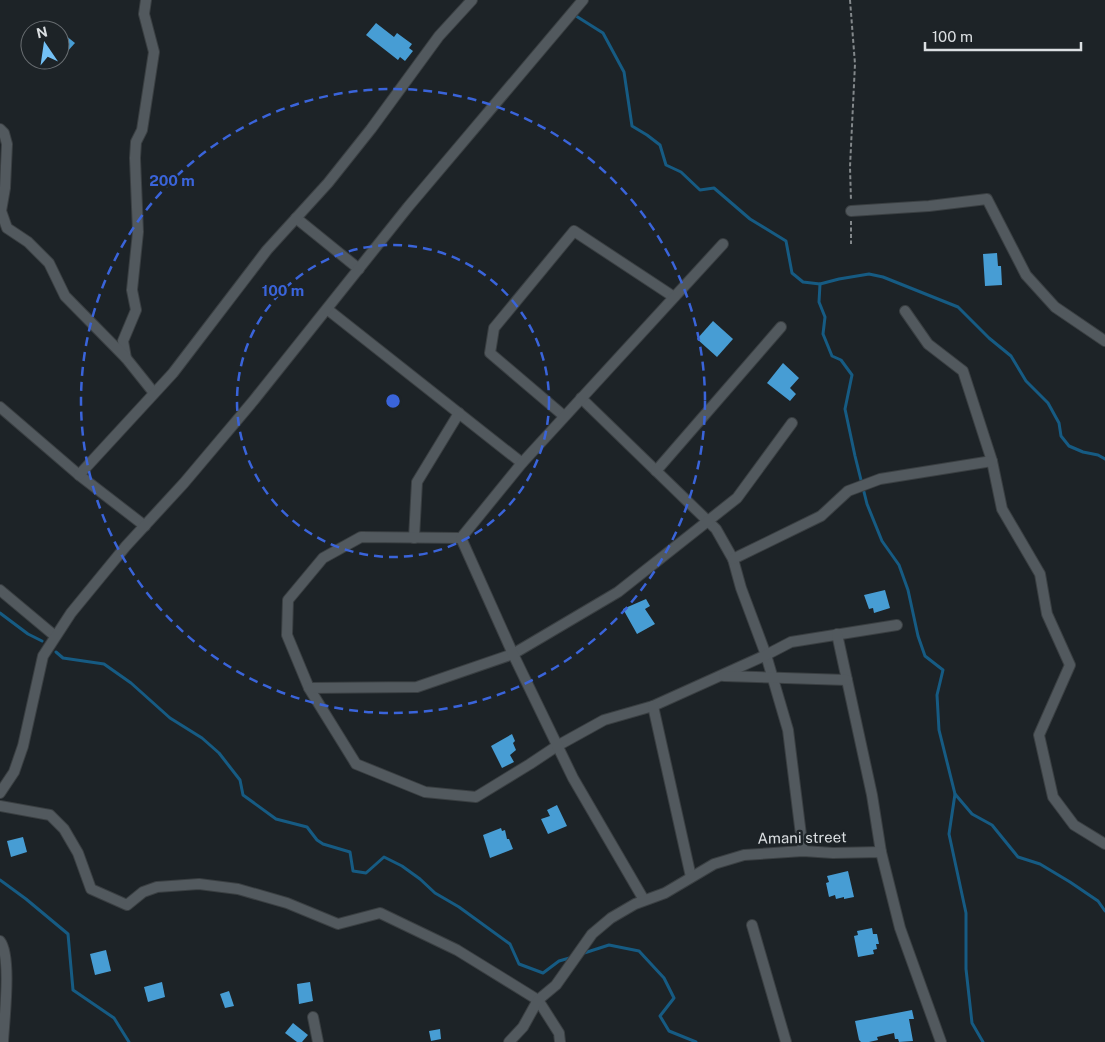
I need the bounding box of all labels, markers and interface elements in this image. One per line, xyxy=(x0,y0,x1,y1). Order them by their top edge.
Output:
north arrow xyxy=(20,20,70,70)
scale bar xyxy=(925,20,1081,52)
text: N xyxy=(35,23,49,41)
text: 100 m xyxy=(932,28,973,45)
text: 200 m xyxy=(149,172,195,189)
text: 100 m xyxy=(262,282,304,299)
centre of rings xyxy=(384,392,402,410)
street label: Amani street xyxy=(757,828,847,847)

